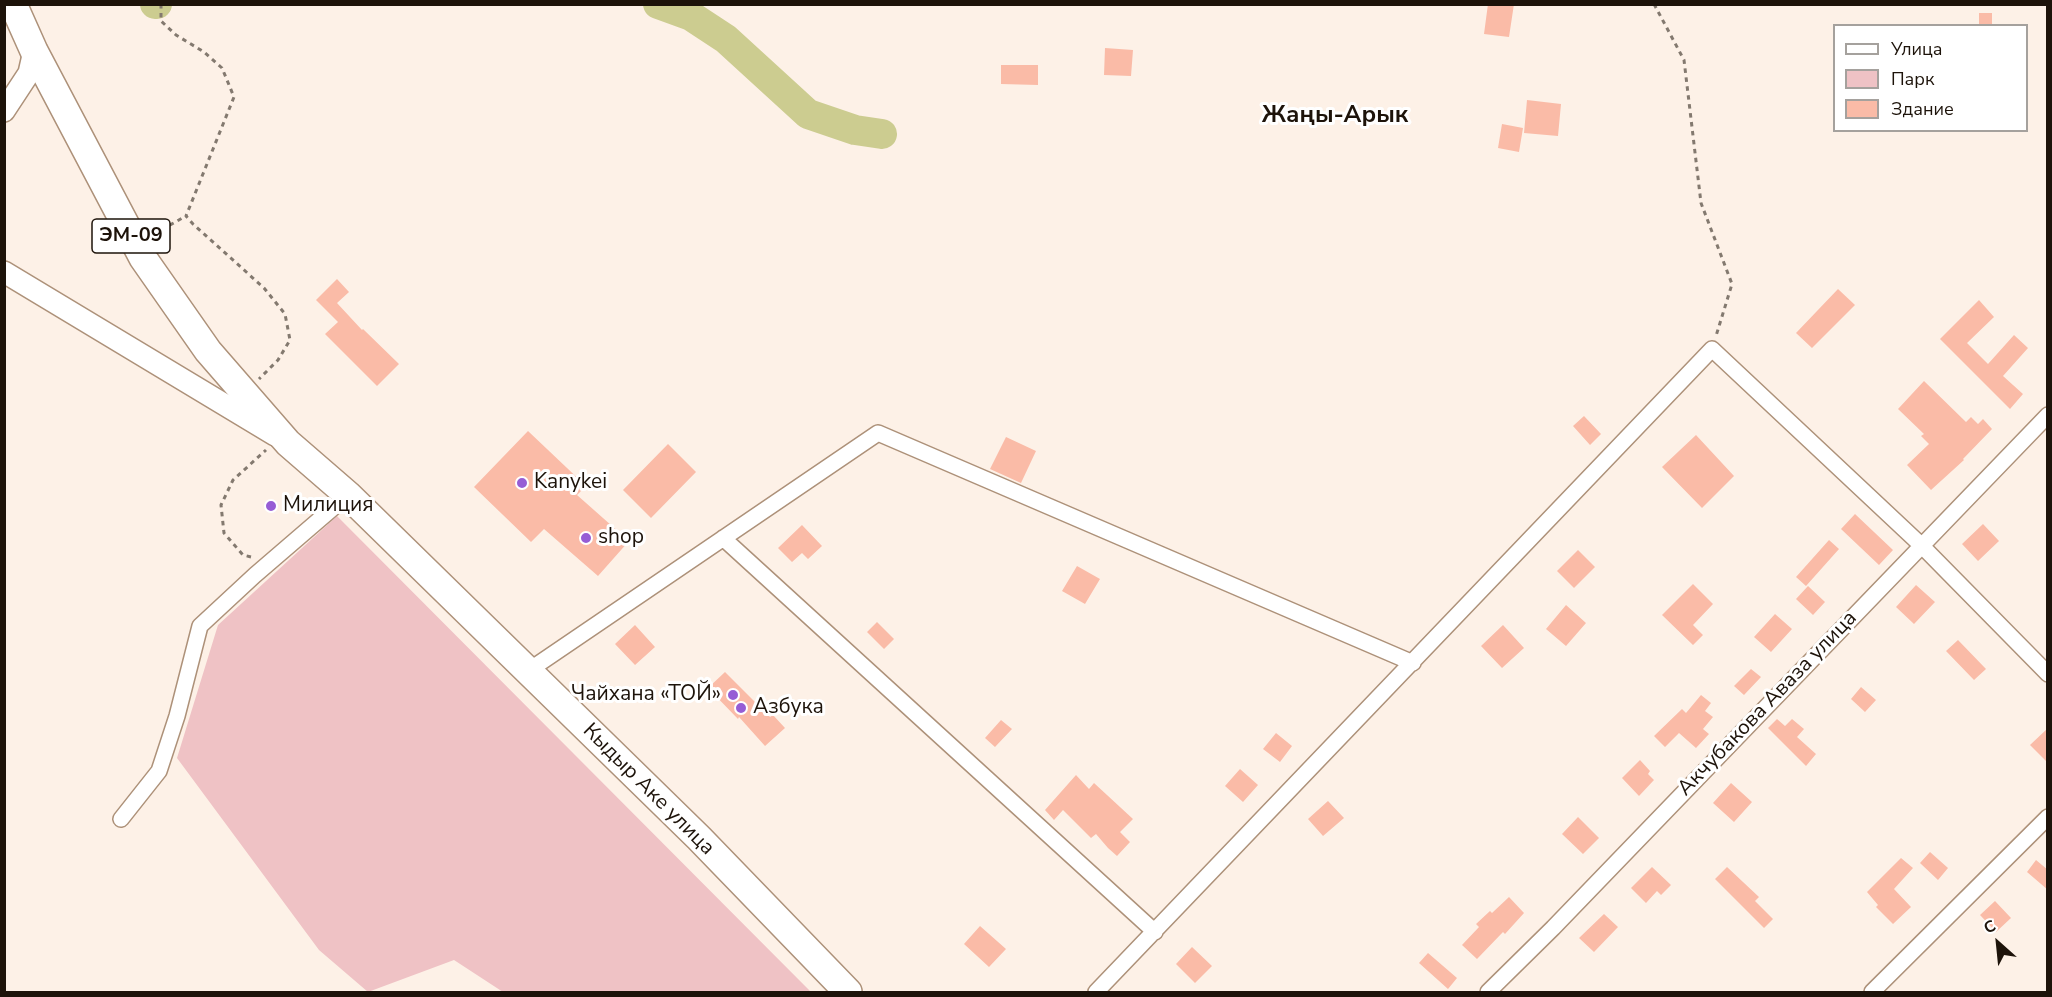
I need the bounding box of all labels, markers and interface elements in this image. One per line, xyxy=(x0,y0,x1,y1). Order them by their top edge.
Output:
legend xyxy=(1833,24,2028,132)
text: Улица xyxy=(1891,37,1942,61)
text: Парк xyxy=(1891,67,1934,91)
text: Здание xyxy=(1891,97,1954,121)
district label: Жаңы-Арык xyxy=(1262,102,1408,130)
road number: ЭМ-09 xyxy=(92,219,170,253)
place label: Kanykei xyxy=(534,470,607,496)
marker: Kanykei xyxy=(515,476,529,490)
place label: Милиция xyxy=(283,493,374,519)
marker: Милиция xyxy=(264,499,278,513)
place label: shop xyxy=(598,525,644,551)
marker: shop xyxy=(579,531,593,545)
street label: Акчубакова Аваза улица xyxy=(1673,606,1863,802)
place label: Чайхана «ТОЙ» xyxy=(571,682,721,708)
marker: Чайхана «ТОЙ» xyxy=(726,688,740,702)
place label: Азбука xyxy=(753,695,824,721)
marker: Азбука xyxy=(734,701,748,715)
street label: Кыдыр Аке улица xyxy=(577,719,719,861)
north arrow xyxy=(1968,913,2028,973)
text: С xyxy=(1980,915,2000,939)

